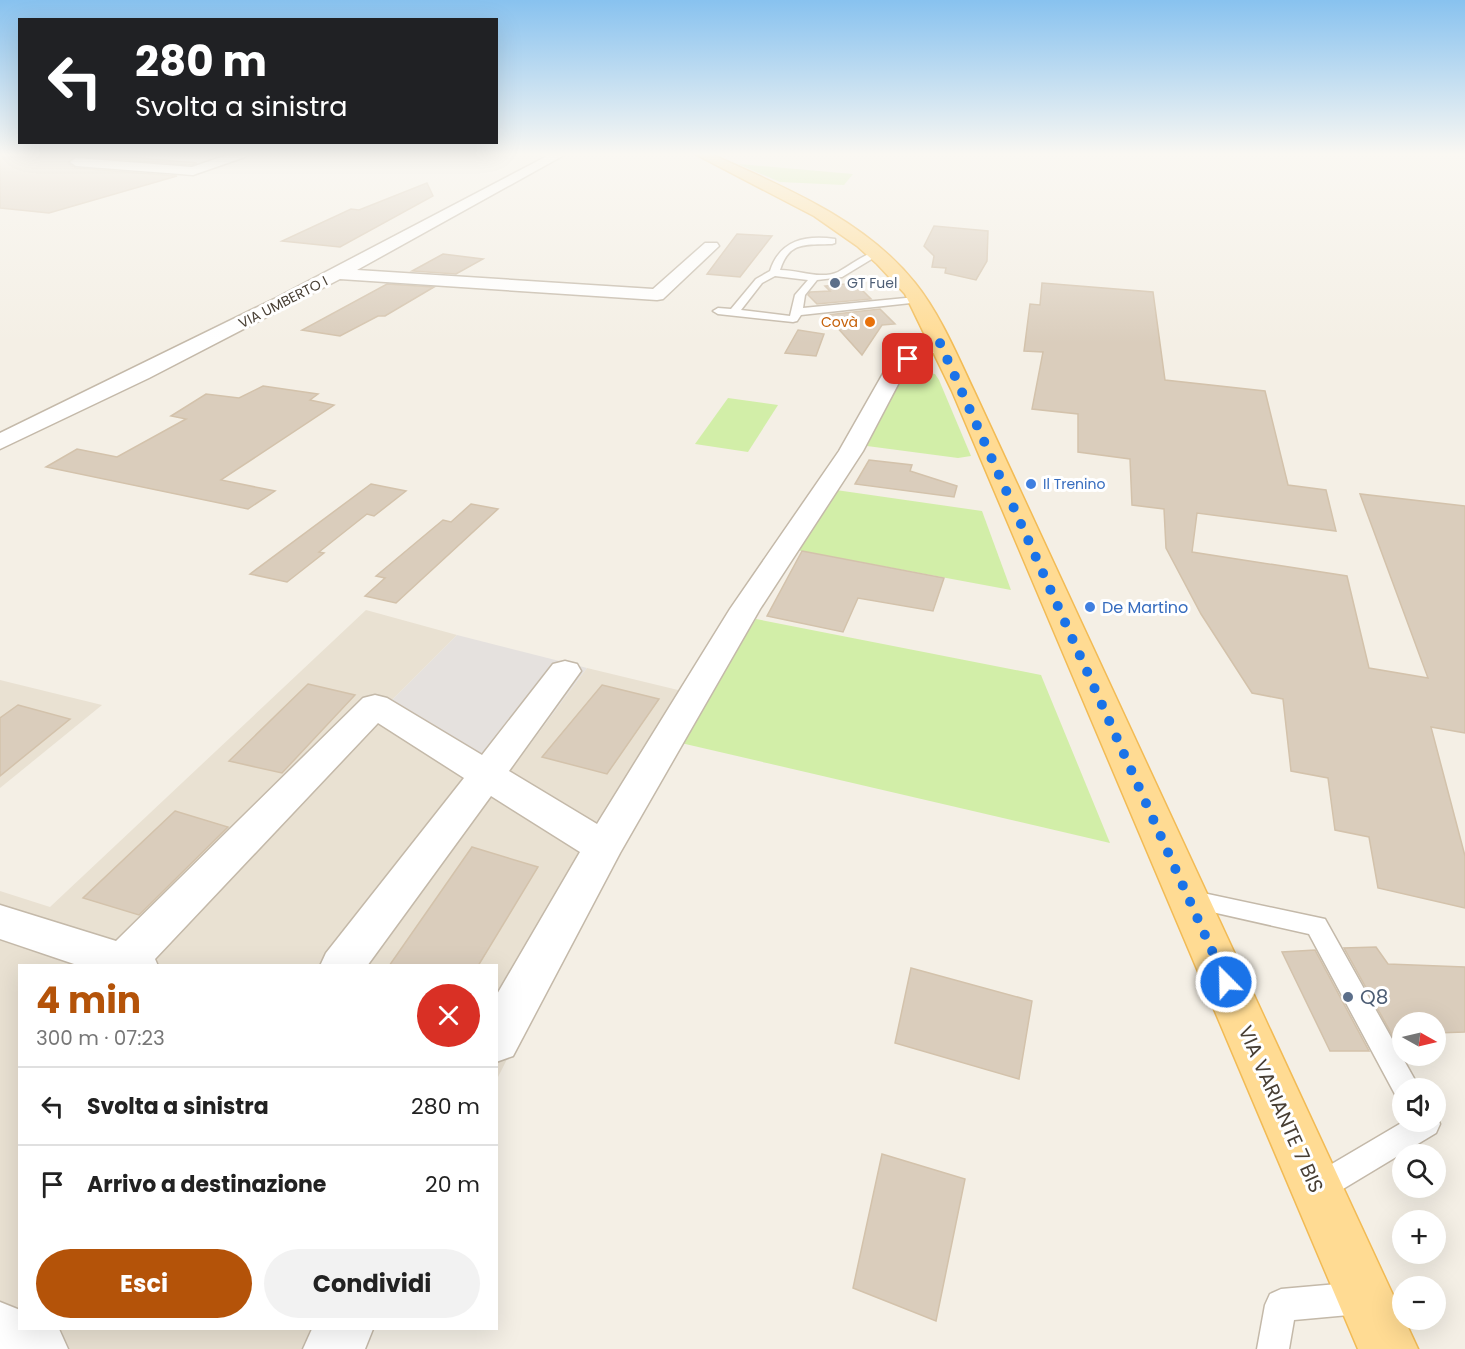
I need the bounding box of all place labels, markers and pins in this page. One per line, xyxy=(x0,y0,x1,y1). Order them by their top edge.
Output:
place label: GT Fuel xyxy=(847,273,897,293)
marker: GT Fuel xyxy=(828,276,842,290)
place label: Covà xyxy=(821,312,858,332)
marker: Covà xyxy=(863,315,877,329)
pin xyxy=(882,333,933,384)
place label: Il Trenino xyxy=(1043,474,1105,494)
marker: Il Trenino xyxy=(1024,477,1038,491)
place label: De Martino xyxy=(1102,596,1188,619)
marker: De Martino xyxy=(1083,600,1097,614)
place label: Q8 xyxy=(1360,983,1388,1011)
marker: Q8 xyxy=(1341,990,1355,1004)

